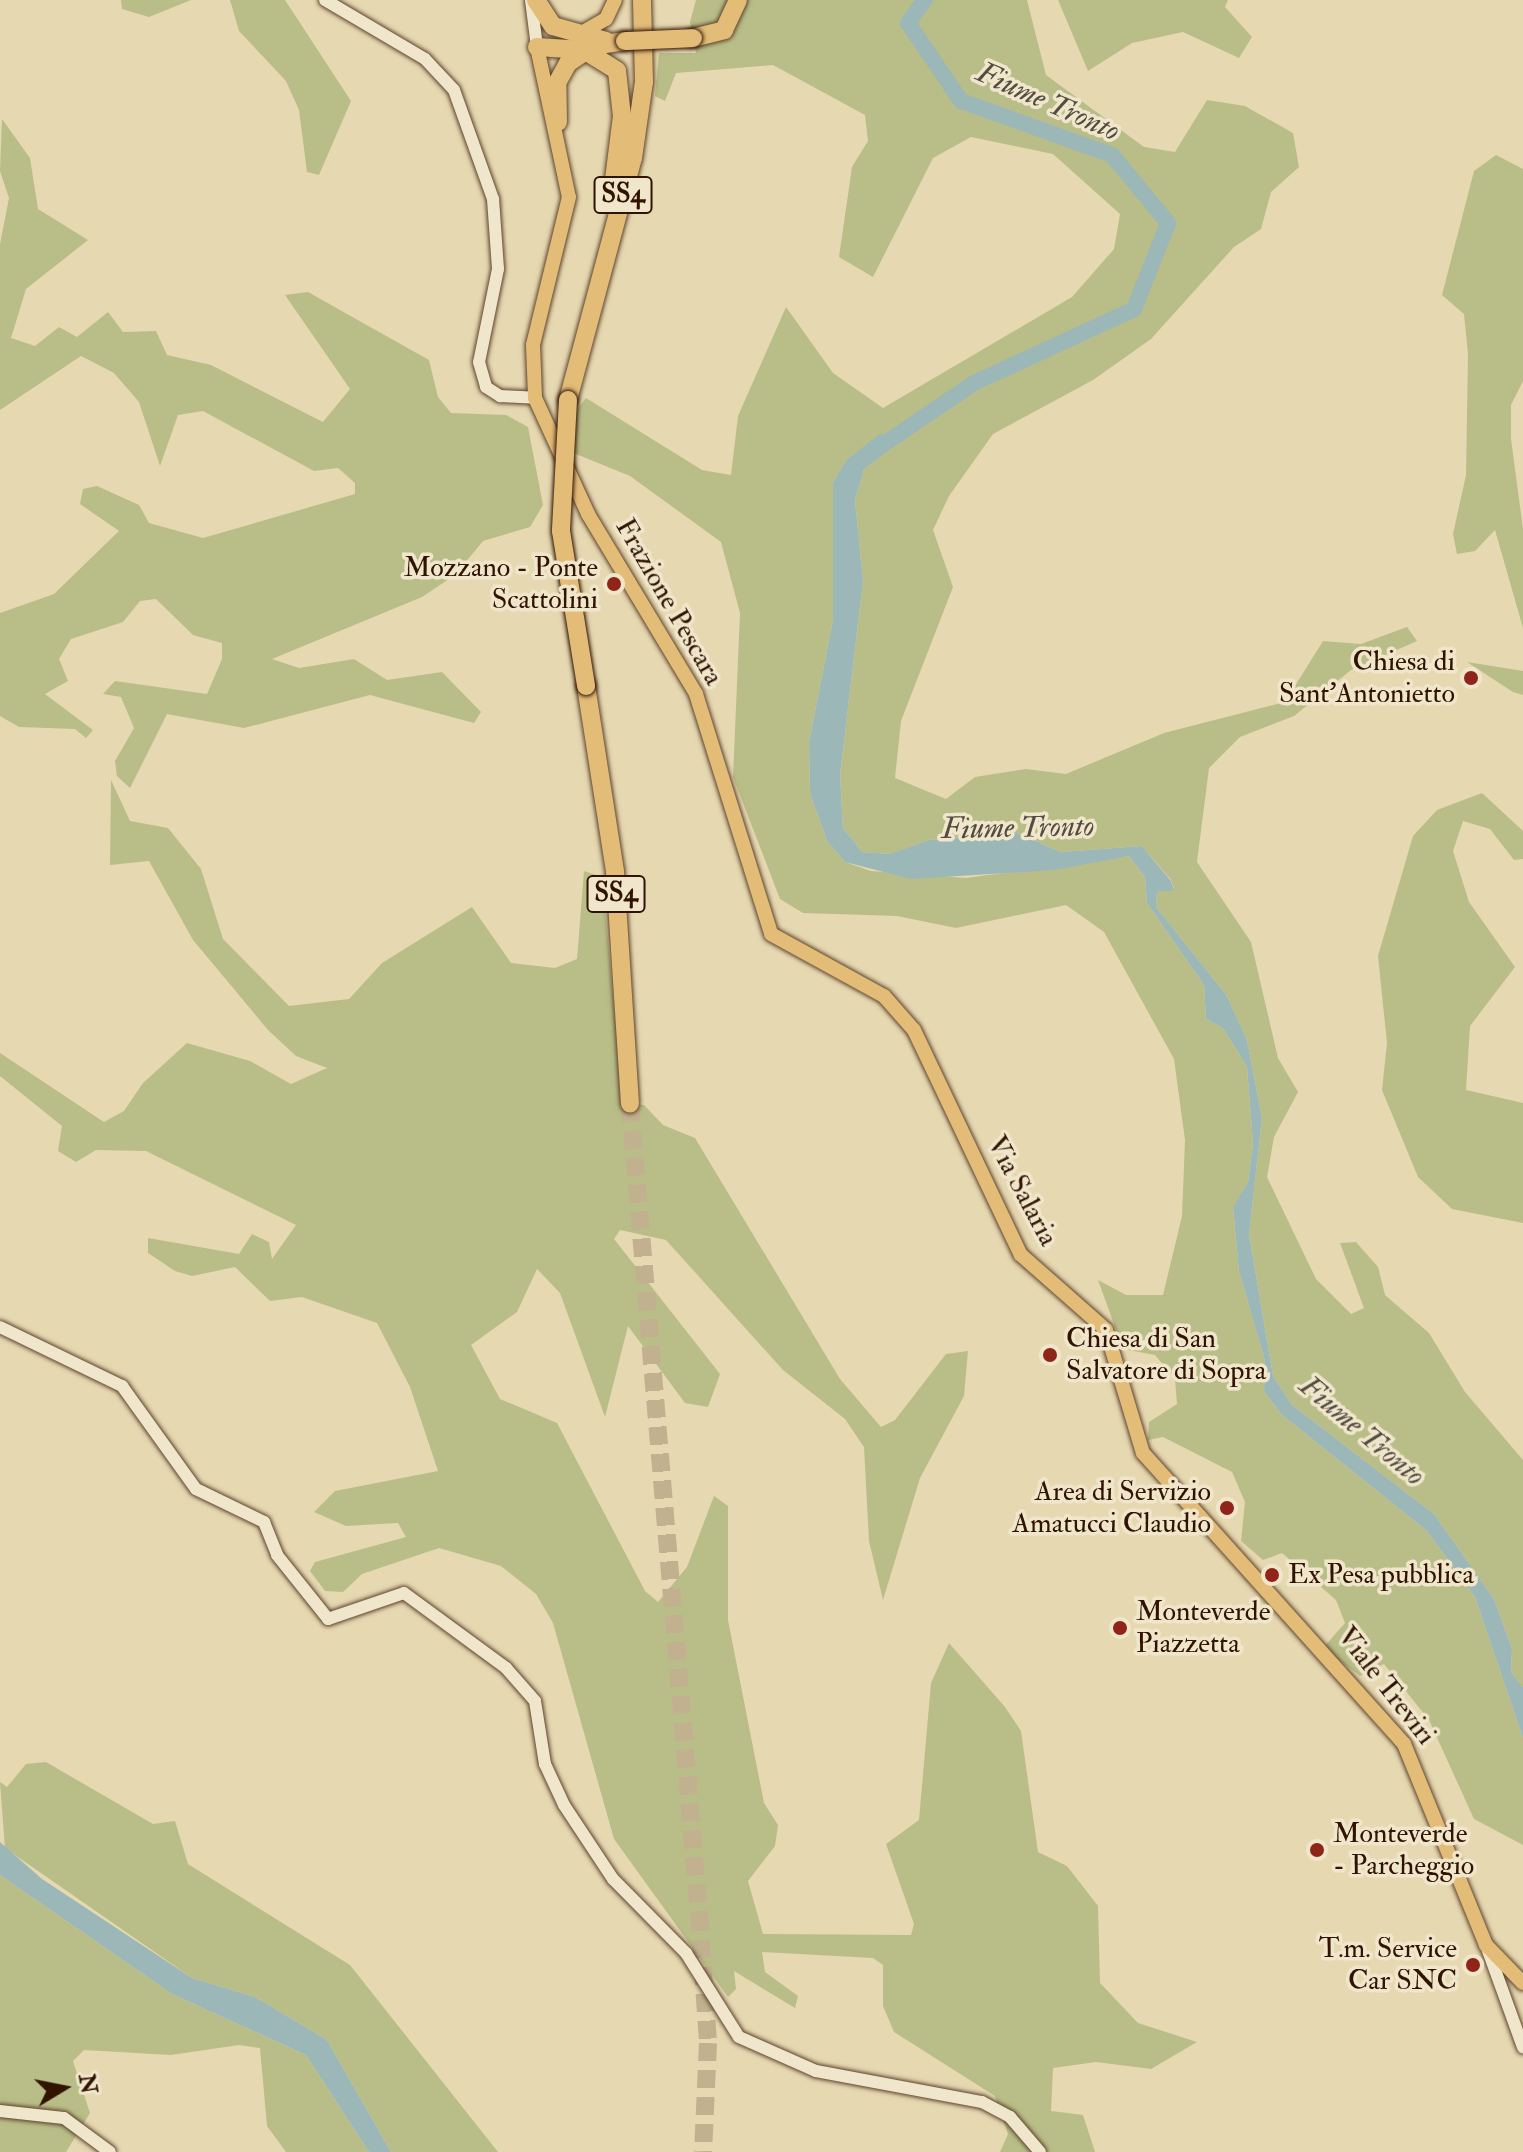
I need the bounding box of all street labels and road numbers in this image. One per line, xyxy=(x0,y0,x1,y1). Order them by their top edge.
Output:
road number: SS4 xyxy=(593,173,653,217)
street label: Frazione Pescara xyxy=(608,513,730,691)
road number: SS4 xyxy=(586,872,646,916)
street label: Via Salaria xyxy=(979,1130,1065,1252)
street label: Viale Treviri xyxy=(1330,1620,1442,1752)

